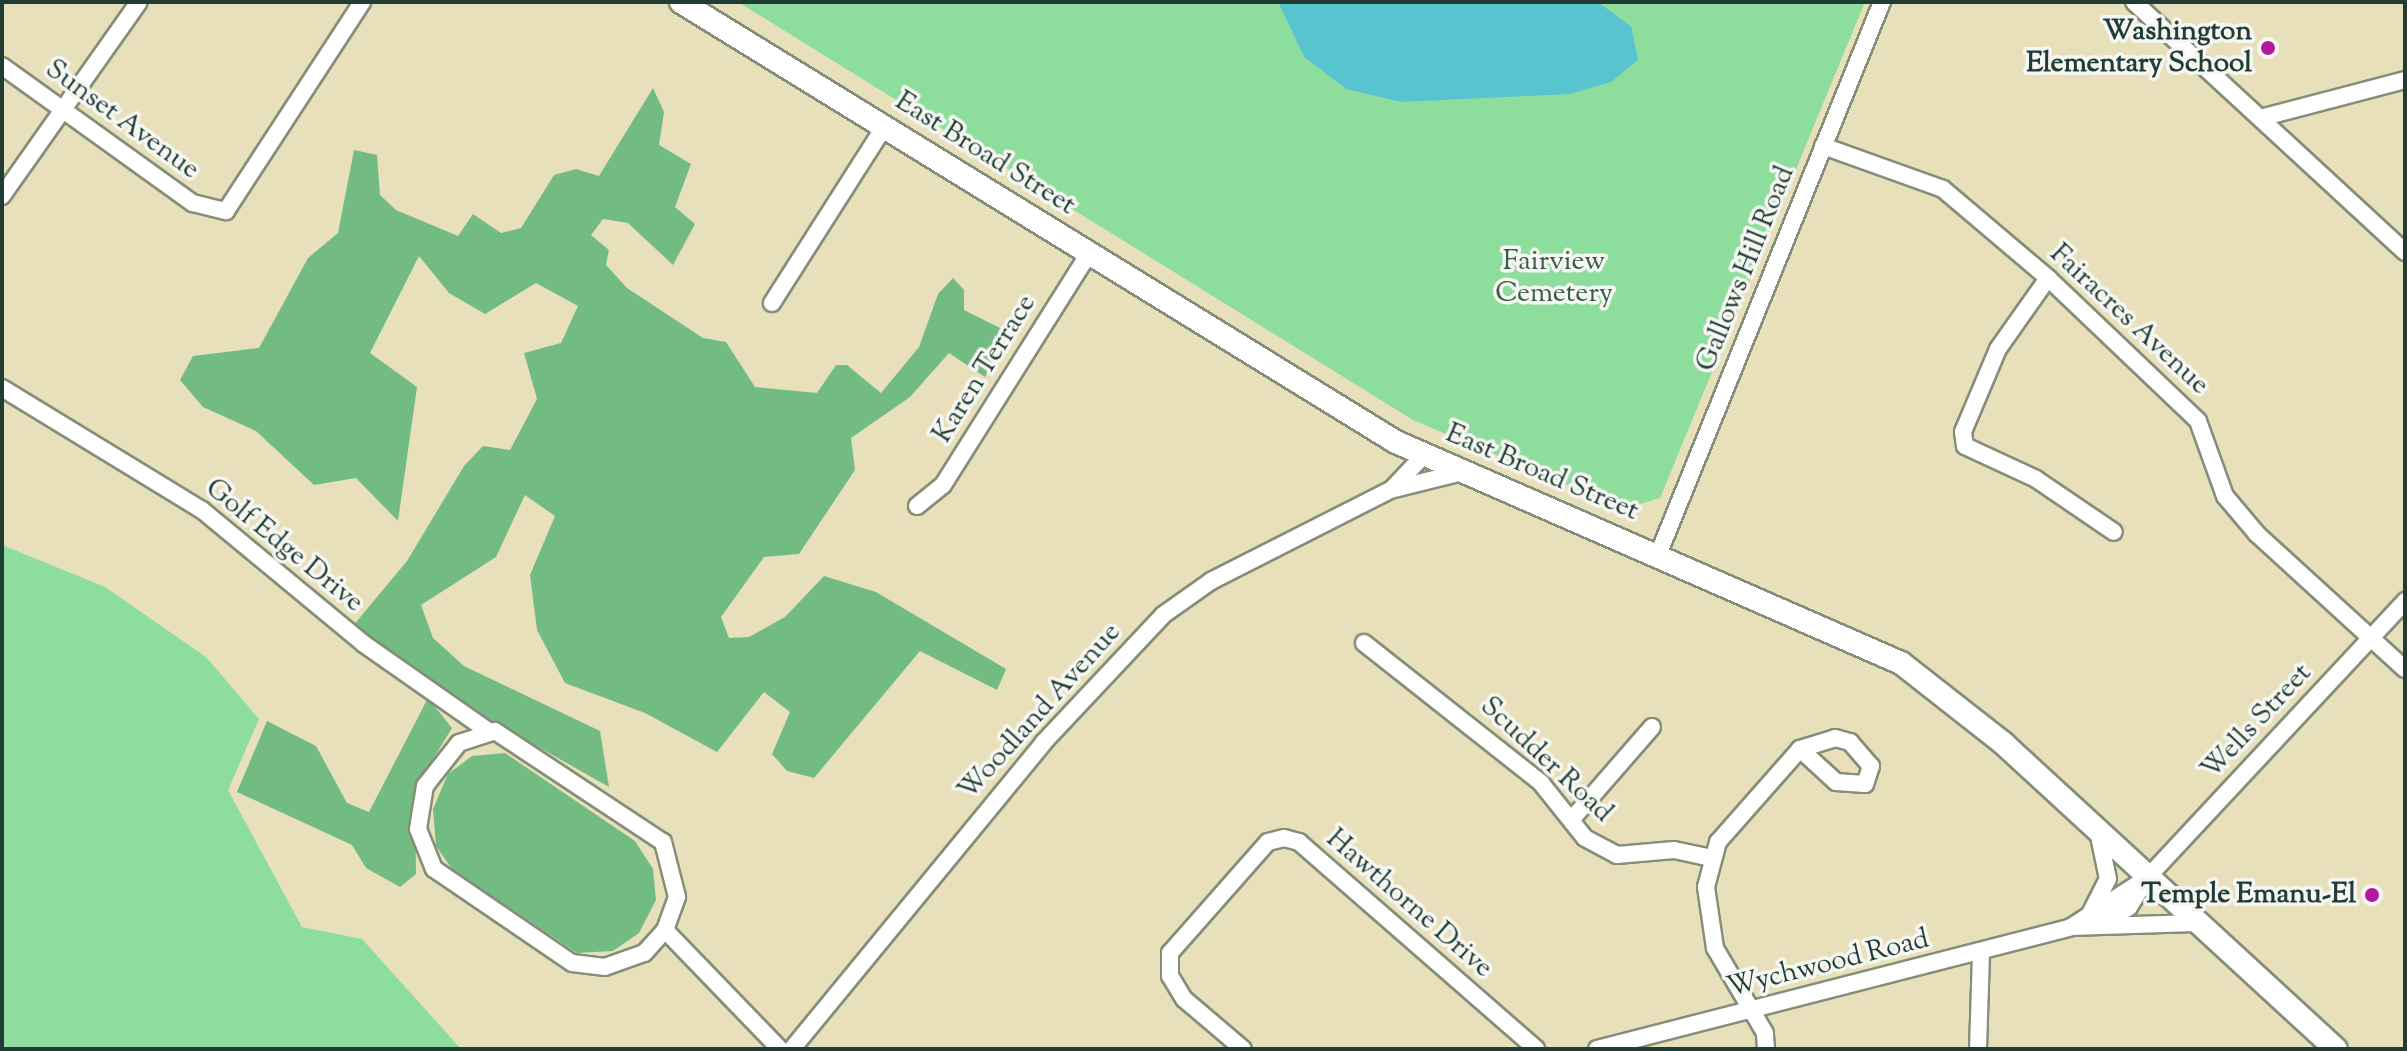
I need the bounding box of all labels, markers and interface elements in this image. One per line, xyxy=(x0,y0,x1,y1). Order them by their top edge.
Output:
place label: Washington Elementary School xyxy=(2026,15,2252,81)
marker: Washington Elementary School xyxy=(2259,39,2277,57)
street label: Sunset Avenue xyxy=(38,53,206,187)
street label: East Broad Street xyxy=(889,85,1081,223)
street label: Gallows Hill Road xyxy=(1690,162,1802,376)
street label: Fairacres Avenue xyxy=(2042,238,2216,402)
park label: Fairview Cemetery xyxy=(1495,245,1613,311)
street label: Karen Terrace xyxy=(926,289,1044,449)
street label: East Broad Street xyxy=(1440,417,1644,529)
street label: Golf Edge Drive xyxy=(198,472,370,620)
street label: Woodland Avenue xyxy=(952,616,1128,808)
street label: Wells Street xyxy=(2195,657,2319,787)
street label: Scudder Road xyxy=(1473,690,1619,830)
street label: Hawthorne Drive xyxy=(1319,822,1499,986)
place label: Temple Emanu-El xyxy=(2141,878,2356,912)
marker: Temple Emanu-El xyxy=(2363,886,2381,904)
street label: Wychwood Road xyxy=(1723,923,1933,1005)

